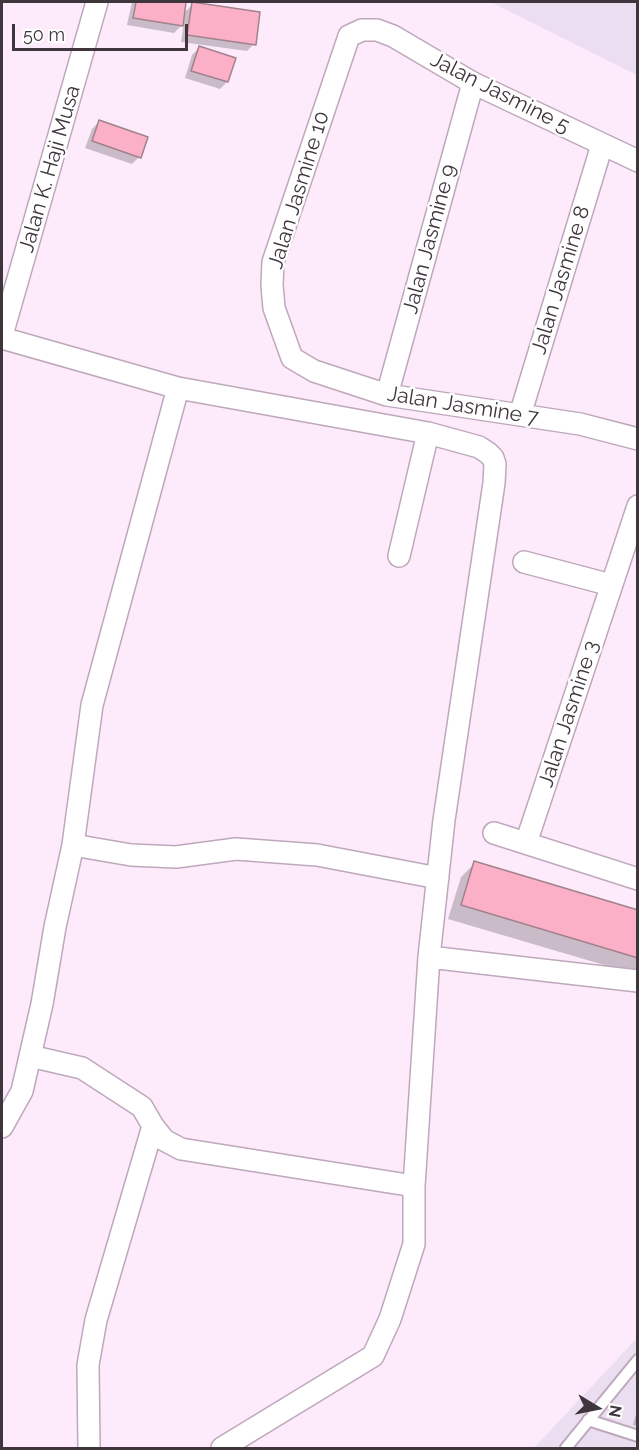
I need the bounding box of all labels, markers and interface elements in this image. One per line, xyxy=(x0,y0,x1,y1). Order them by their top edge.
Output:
scale bar xyxy=(15,12,190,50)
text: 50 m xyxy=(23,24,65,45)
street label: Jalan Jasmine 5 xyxy=(426,47,574,139)
street label: Jalan K. Haji Musa xyxy=(14,82,86,256)
street label: Jalan Jasmine 10 xyxy=(263,108,335,272)
street label: Jalan Jasmine 9 xyxy=(398,161,462,317)
street label: Jalan Jasmine 8 xyxy=(526,203,596,357)
street label: Jalan Jasmine 7 xyxy=(386,382,540,430)
street label: Jalan Jasmine 3 xyxy=(533,638,605,790)
north arrow xyxy=(567,1378,627,1438)
text: N xyxy=(605,1404,626,1419)

